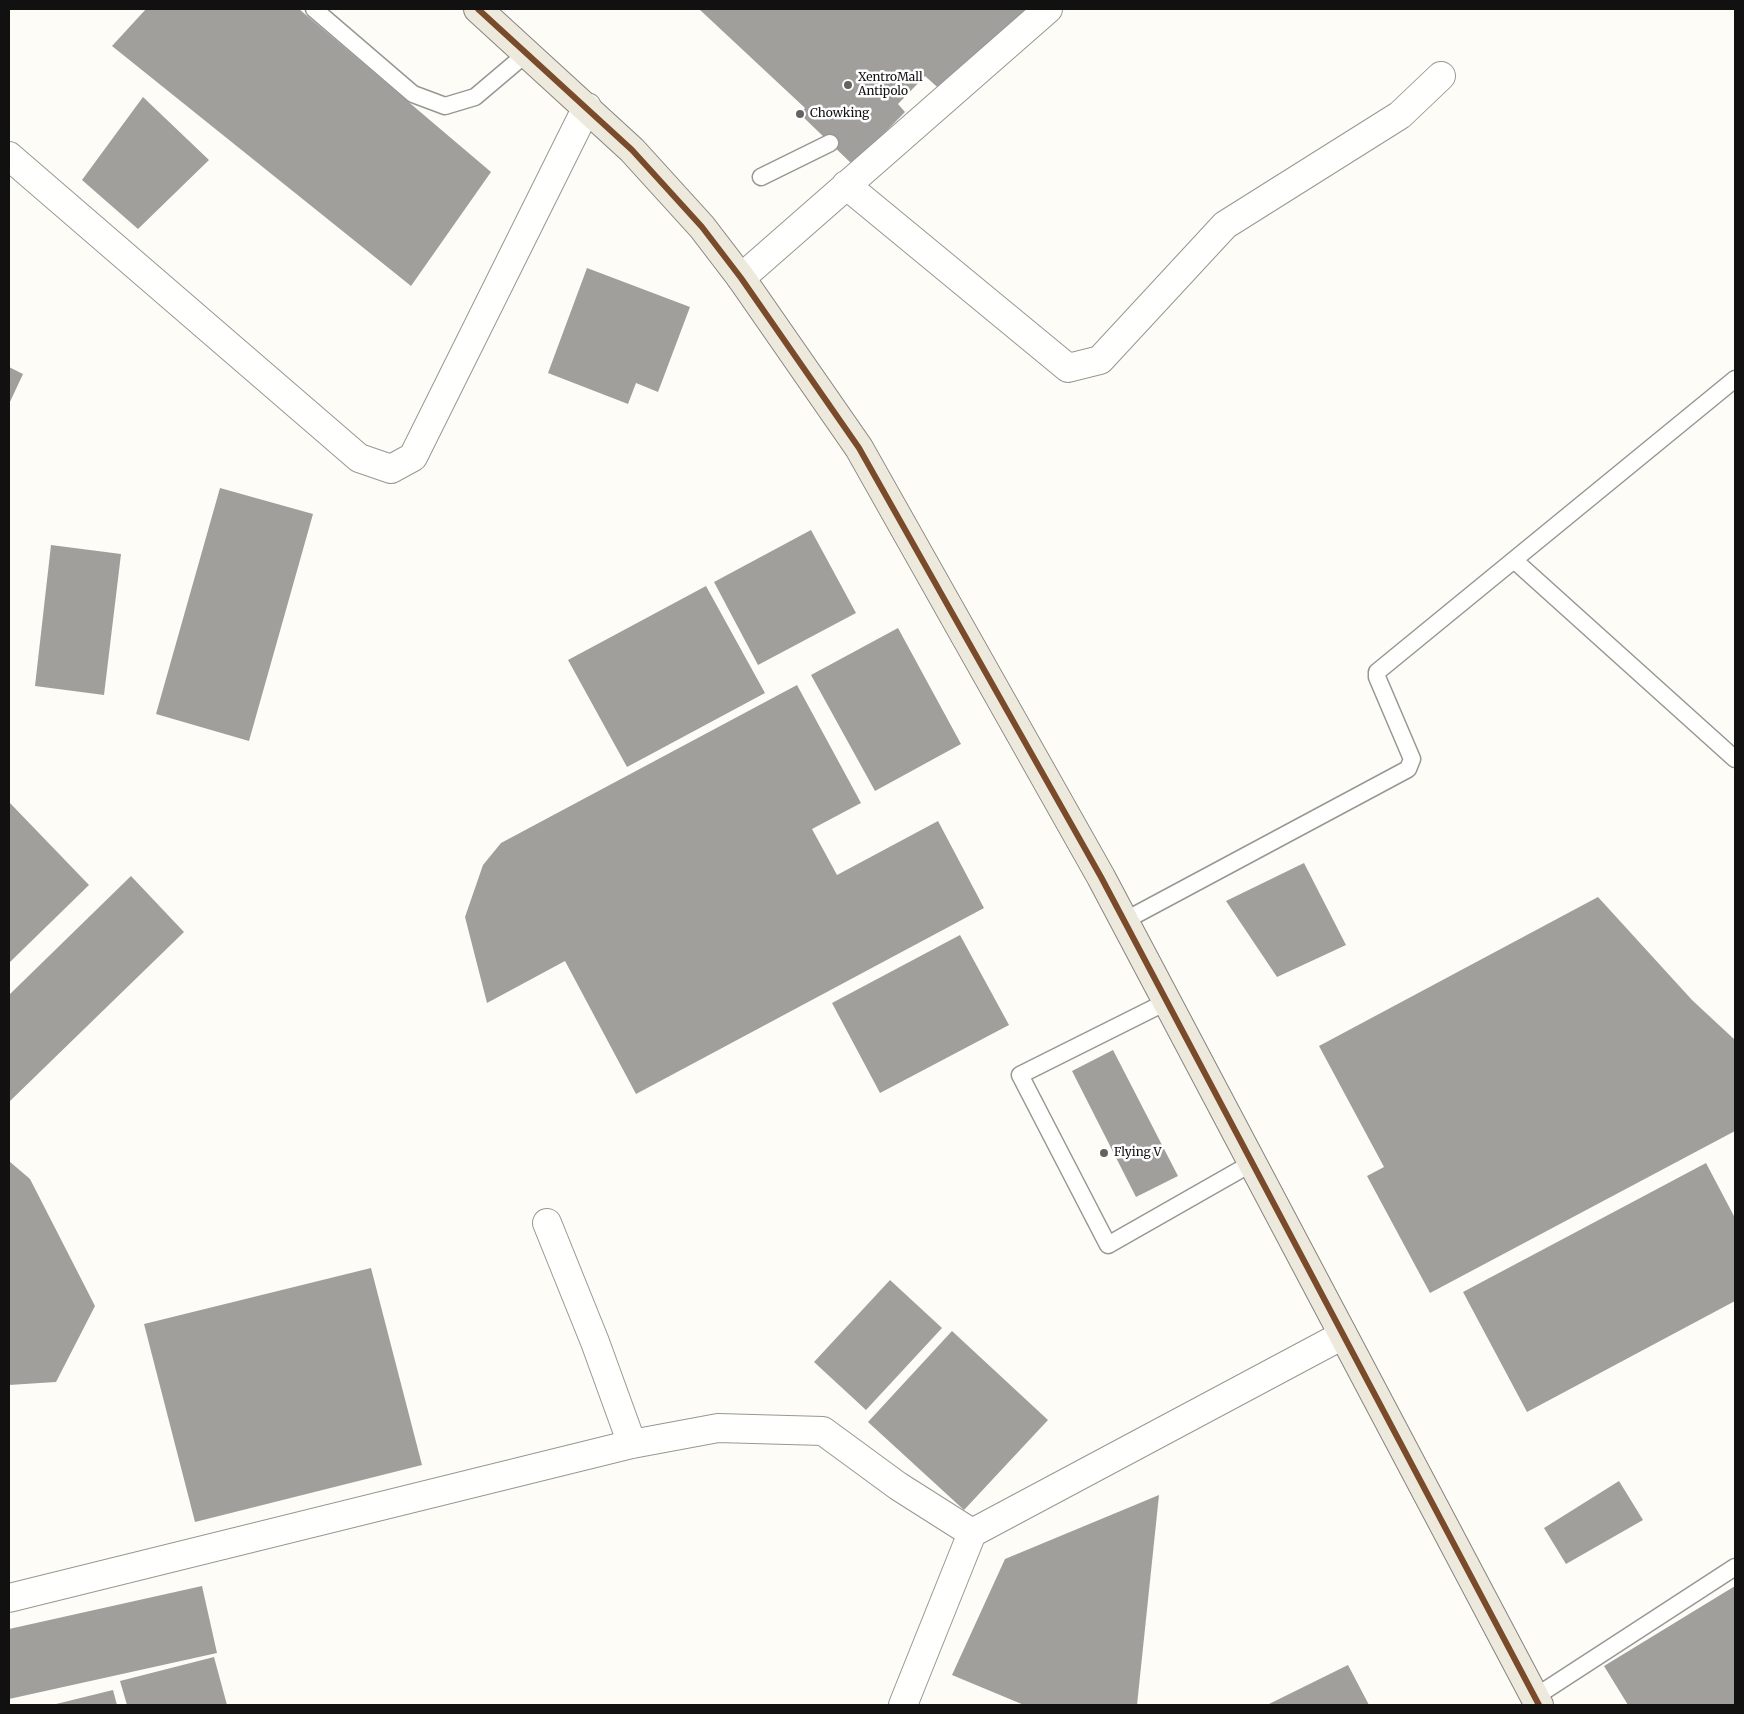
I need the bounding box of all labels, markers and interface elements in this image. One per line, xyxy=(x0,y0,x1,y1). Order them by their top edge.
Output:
place label: XentroMall Antipolo xyxy=(858,71,923,99)
marker: XentroMall Antipolo xyxy=(842,79,854,91)
place label: Chowking xyxy=(810,107,869,121)
marker: Chowking xyxy=(794,108,806,120)
place label: Flying V xyxy=(1114,1146,1162,1160)
marker: Flying V xyxy=(1098,1147,1110,1159)

